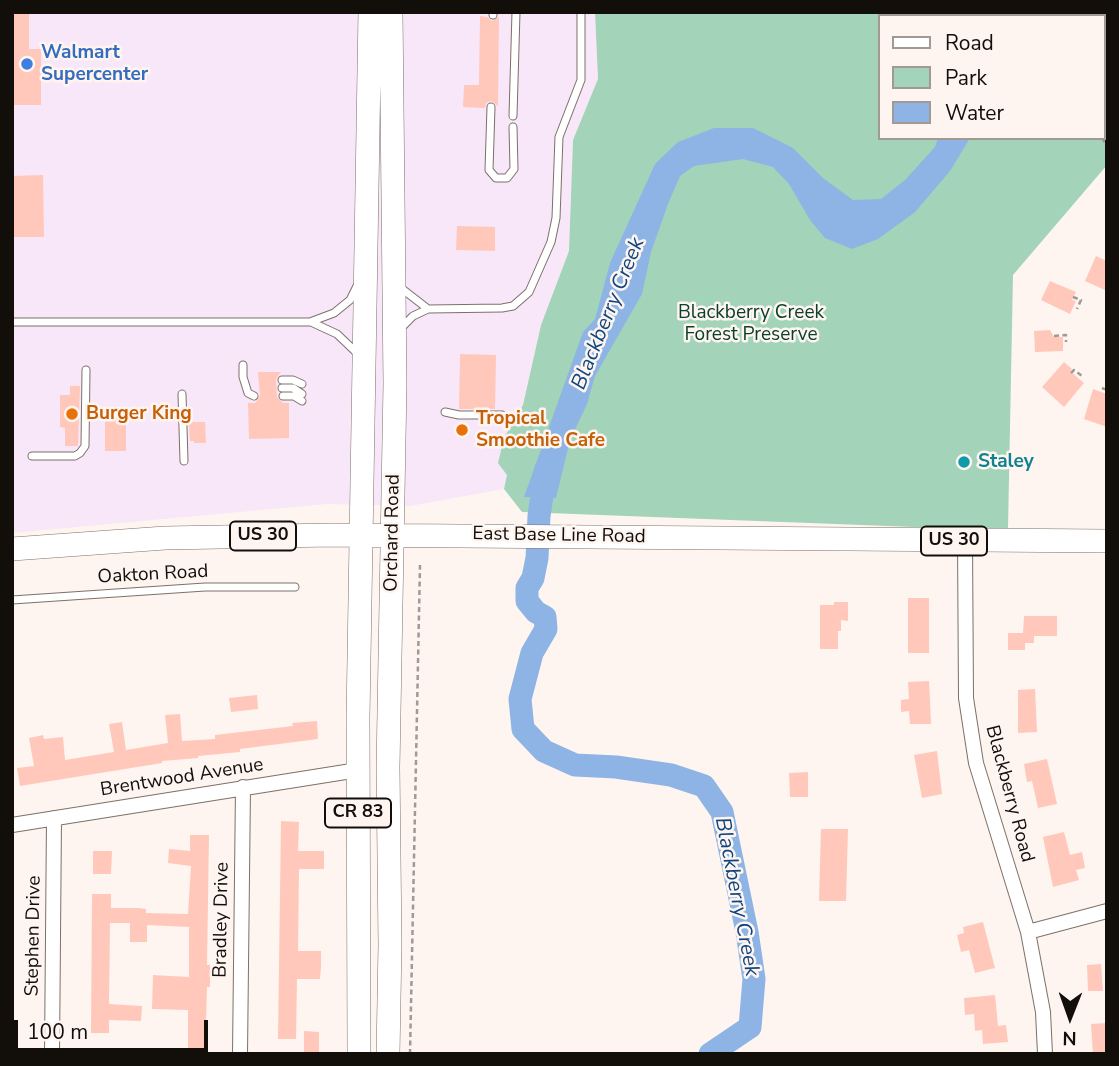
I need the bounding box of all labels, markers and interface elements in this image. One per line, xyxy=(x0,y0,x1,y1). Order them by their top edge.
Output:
legend xyxy=(878,14,1105,140)
text: Road xyxy=(945,29,994,57)
place label: Walmart Supercenter xyxy=(41,42,148,86)
marker: Walmart Supercenter xyxy=(19,56,35,72)
text: Park xyxy=(945,64,987,92)
text: Water xyxy=(945,99,1004,127)
water label: Blackberry Creek xyxy=(567,234,651,394)
park label: Blackberry Creek Forest Preserve xyxy=(678,302,824,346)
place label: Burger King xyxy=(86,403,192,425)
marker: Burger King xyxy=(64,406,80,422)
place label: Tropical Smoothie Cafe xyxy=(476,408,605,452)
marker: Tropical Smoothie Cafe xyxy=(454,422,470,438)
place label: Staley xyxy=(978,451,1034,473)
marker: Staley xyxy=(956,454,972,470)
street label: Orchard Road xyxy=(381,474,405,592)
road number: US 30 xyxy=(230,522,296,550)
street label: East Base Line Road xyxy=(472,523,646,549)
road number: US 30 xyxy=(921,526,987,556)
street label: Oakton Road xyxy=(97,561,209,589)
street label: Blackberry Road xyxy=(980,723,1038,865)
street label: Brentwood Avenue xyxy=(99,754,265,802)
road number: CR 83 xyxy=(325,798,391,828)
water label: Blackberry Creek xyxy=(708,815,764,979)
street label: Bradley Drive xyxy=(210,862,234,978)
street label: Stephen Drive xyxy=(22,875,46,997)
north arrow xyxy=(1035,982,1105,1052)
scale bar xyxy=(18,1006,212,1050)
text: 100 m xyxy=(27,1018,88,1046)
text: N xyxy=(1062,1025,1077,1051)

